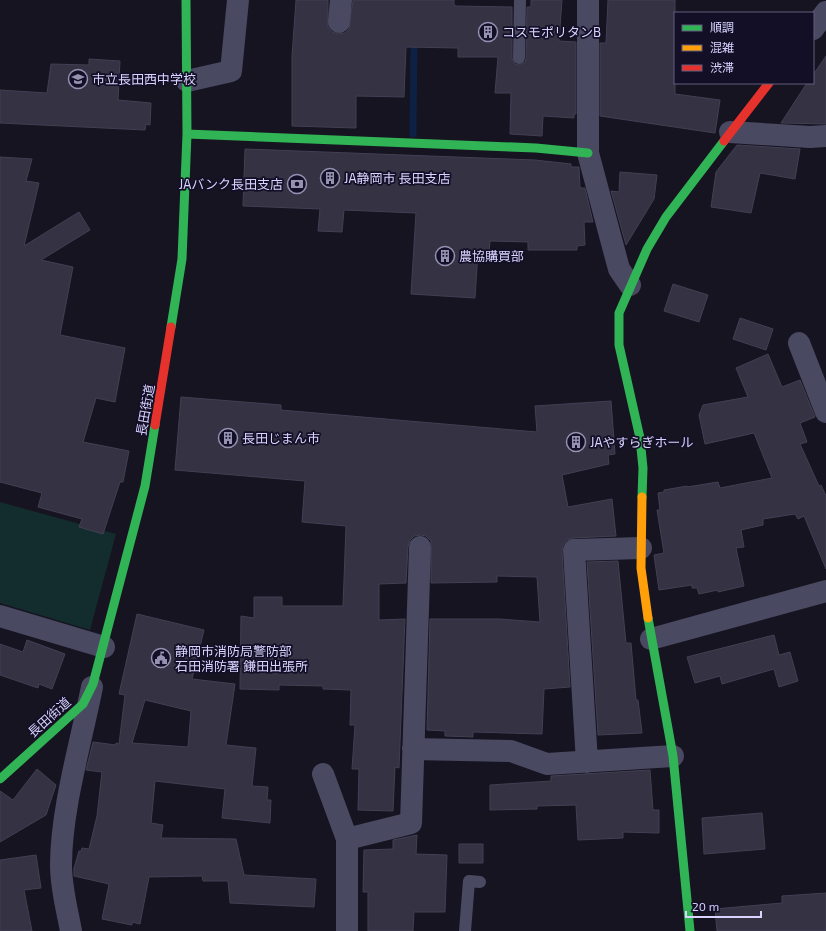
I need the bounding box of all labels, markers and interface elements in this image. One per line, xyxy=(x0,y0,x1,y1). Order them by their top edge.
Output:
legend xyxy=(674,12,814,84)
text: 順調 xyxy=(710,20,734,34)
building icon: コスモポリタンB xyxy=(477,21,499,43)
place label: コスモポリタンB xyxy=(502,24,601,40)
text: 混雑 xyxy=(710,40,734,54)
text: 渋滞 xyxy=(710,60,734,74)
school or university icon: 市立長田西中学校 xyxy=(67,68,89,90)
place label: 市立長田西中学校 xyxy=(92,71,196,87)
building icon: JA静岡市 長田支店 xyxy=(319,167,341,189)
place label: JA静岡市 長田支店 xyxy=(344,170,450,186)
bank icon: JAバンク長田支店 xyxy=(286,173,308,195)
place label: JAバンク長田支店 xyxy=(179,176,283,192)
building icon: 農協購買部 xyxy=(434,245,456,267)
place label: 農協購買部 xyxy=(459,248,524,264)
street label: 長田街道 xyxy=(133,383,157,437)
building icon: 長田じまん市 xyxy=(217,427,239,449)
place label: 長田じまん市 xyxy=(242,430,320,446)
building icon: JAやすらぎホール xyxy=(565,431,587,453)
place label: JAやすらぎホール xyxy=(590,434,694,450)
place label: 静岡市消防局警防部 石田消防署 鎌田出張所 xyxy=(175,643,308,674)
public building icon: 静岡市消防局警防部 石田消防署 鎌田出張所 xyxy=(150,647,172,669)
street label: 長田街道 xyxy=(24,694,74,740)
scale bar xyxy=(686,893,761,919)
text: 20 m xyxy=(692,899,719,913)

